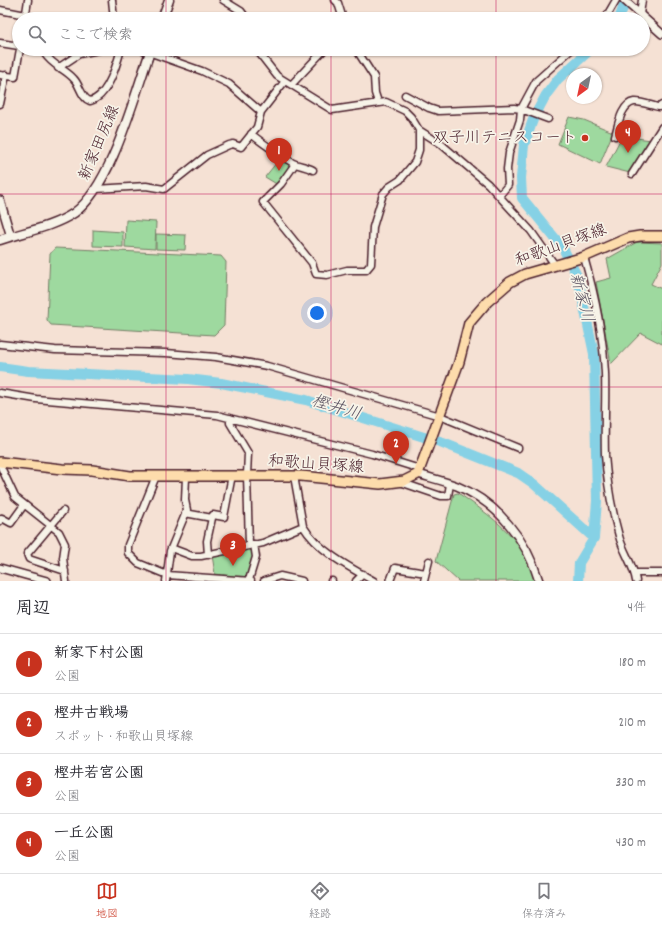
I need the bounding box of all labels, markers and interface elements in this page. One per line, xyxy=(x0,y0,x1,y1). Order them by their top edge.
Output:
search box xyxy=(12,12,650,56)
icon: search xyxy=(26,23,48,45)
text: ここで検索 xyxy=(58,25,133,47)
north arrow xyxy=(566,68,602,104)
street label: 新家田尻線 xyxy=(74,102,126,184)
pin: 4 xyxy=(615,120,641,153)
place label: 双子川テニスコート xyxy=(433,127,577,150)
marker: 双子川テニスコート xyxy=(580,133,590,143)
pin: 1 xyxy=(266,138,292,171)
street label: 和歌山貝塚線 xyxy=(512,219,610,273)
water label: 新家川 xyxy=(562,270,598,326)
your location xyxy=(307,303,327,323)
water label: 樫井川 xyxy=(308,390,364,428)
pin: 2 xyxy=(383,431,409,464)
street label: 和歌山貝塚線 xyxy=(267,450,365,480)
pin: 3 xyxy=(220,533,246,566)
text: 周辺 xyxy=(16,598,50,622)
text: 4件 xyxy=(628,599,646,618)
text: 新家下村公園 xyxy=(54,643,144,665)
text: 1 xyxy=(28,654,30,673)
text: 180 m xyxy=(619,654,646,673)
text: 公園 xyxy=(54,668,80,687)
text: 樫井古戦場 xyxy=(54,703,129,725)
text: 2 xyxy=(26,714,32,733)
text: 210 m xyxy=(618,714,646,733)
text: スポット · 和歌山貝塚線 xyxy=(54,728,193,747)
text: 樫井若宮公園 xyxy=(54,763,144,785)
text: 3 xyxy=(26,774,32,793)
text: 330 m xyxy=(615,774,646,793)
text: 公園 xyxy=(54,788,80,807)
text: 一丘公園 xyxy=(54,823,114,845)
text: 4 xyxy=(26,834,32,853)
text: 430 m xyxy=(616,834,646,853)
text: 公園 xyxy=(54,848,80,867)
tab: 地図 xyxy=(96,880,118,923)
tab: 経路 xyxy=(309,880,331,923)
tab: 保存済み xyxy=(522,880,566,923)

